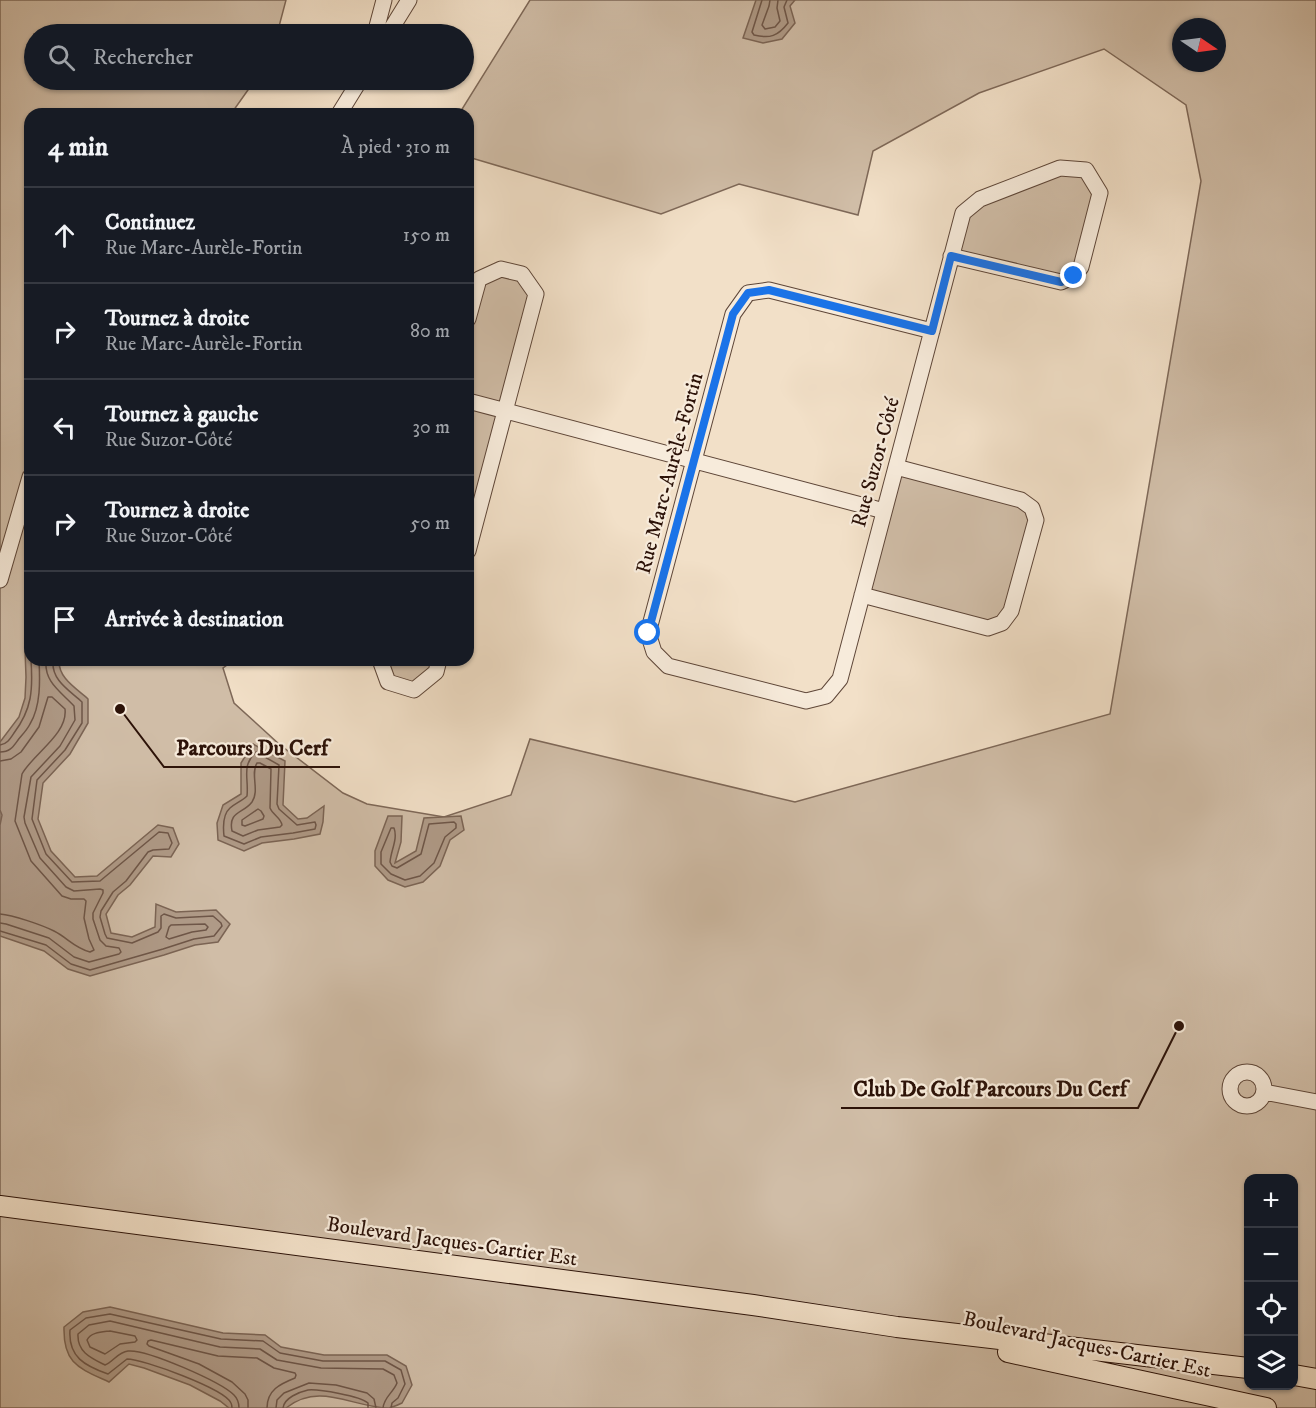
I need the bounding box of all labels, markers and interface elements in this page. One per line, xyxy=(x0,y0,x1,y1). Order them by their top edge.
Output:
north arrow xyxy=(1172,18,1226,72)
search box xyxy=(24,24,474,90)
icon: search xyxy=(45,41,78,74)
text: Rechercher xyxy=(93,44,193,71)
text: 4 min xyxy=(48,131,108,164)
text: À pied · 310 m xyxy=(341,135,450,160)
text: Continuez xyxy=(105,209,195,236)
icon: ahead xyxy=(48,219,81,252)
text: 150 m xyxy=(403,223,450,248)
text: Rue Marc-Aurèle-Fortin xyxy=(105,236,303,261)
route end xyxy=(1060,262,1086,288)
text: Tournez à droite xyxy=(105,305,249,332)
icon: right xyxy=(48,315,81,348)
text: 80 m xyxy=(410,319,450,344)
text: Rue Marc-Aurèle-Fortin xyxy=(105,332,303,357)
street label: Rue Marc-Aurèle-Fortin xyxy=(631,370,709,577)
street label: Rue Suzor-Côté xyxy=(846,394,906,530)
text: Tournez à gauche xyxy=(105,401,258,428)
icon: left xyxy=(48,411,81,444)
text: 30 m xyxy=(412,415,450,440)
text: Rue Suzor-Côté xyxy=(105,428,232,453)
text: Tournez à droite xyxy=(105,497,249,524)
icon: right xyxy=(48,507,81,540)
text: 50 m xyxy=(410,511,450,536)
text: Rue Suzor-Côté xyxy=(105,524,232,549)
icon: arrive xyxy=(48,603,81,636)
text: Arrivée à destination xyxy=(105,606,284,633)
route start xyxy=(634,619,660,645)
callout: Parcours Du Cerf xyxy=(164,727,340,767)
text: Parcours Du Cerf xyxy=(176,735,332,762)
callout: Club De Golf Parcours Du Cerf xyxy=(841,1068,1138,1108)
text: Club De Golf Parcours Du Cerf xyxy=(853,1076,1131,1103)
map controls xyxy=(1244,1174,1298,1390)
button: + xyxy=(1244,1174,1298,1228)
street label: Boulevard Jacques-Cartier Est xyxy=(325,1212,579,1272)
button: − xyxy=(1244,1228,1298,1282)
button: locate xyxy=(1244,1282,1298,1336)
street label: Boulevard Jacques-Cartier Est xyxy=(961,1306,1213,1384)
button: layers xyxy=(1244,1336,1298,1390)

